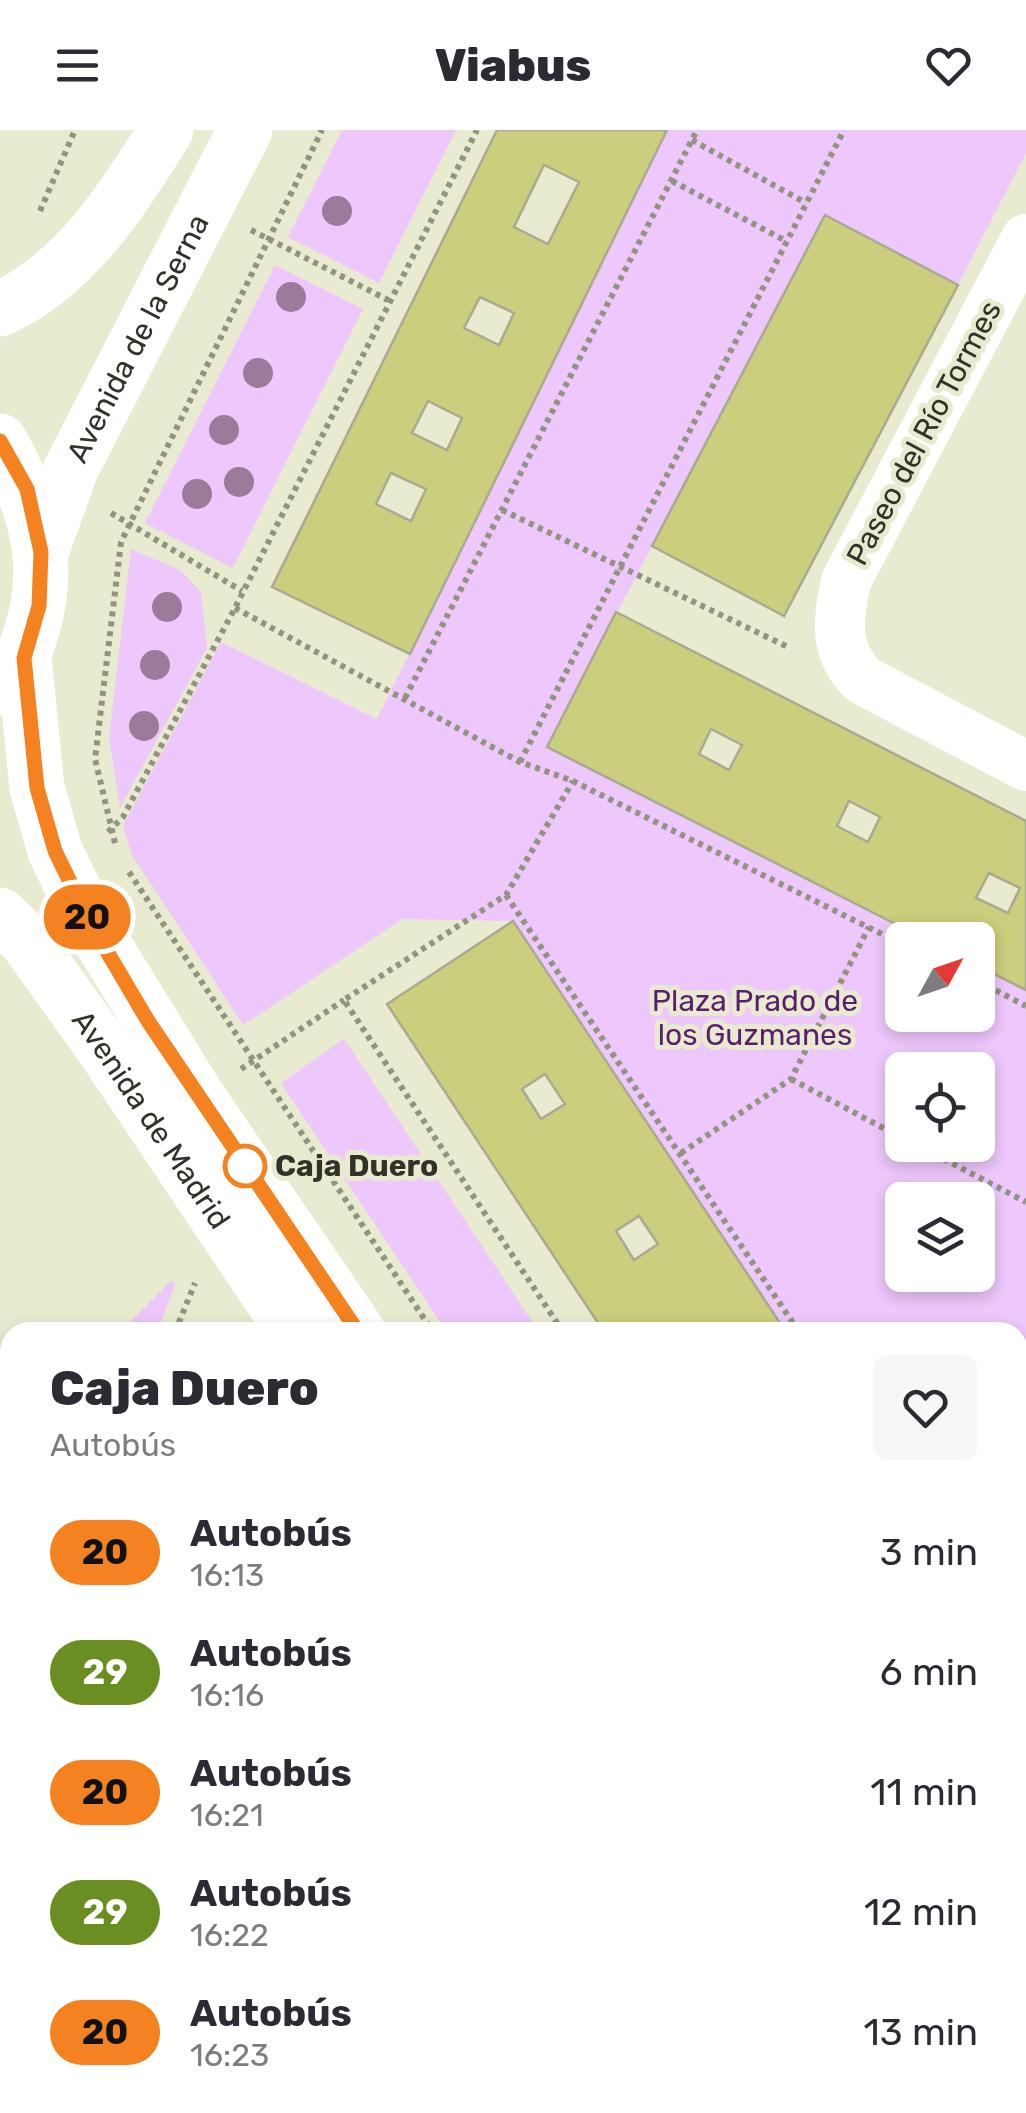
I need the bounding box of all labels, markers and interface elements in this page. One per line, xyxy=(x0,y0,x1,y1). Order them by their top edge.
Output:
icon: menu xyxy=(50,38,105,93)
icon: heart xyxy=(921,38,976,93)
text: Viabus xyxy=(435,39,591,92)
street label: Avenida de la Serna xyxy=(59,208,217,469)
street label: Paseo del Río Tormes xyxy=(839,295,1009,571)
line badge: 20 xyxy=(42,884,132,950)
text: 20 xyxy=(64,896,110,938)
north arrow xyxy=(885,922,995,1032)
map controls xyxy=(885,922,995,1292)
park label: Plaza Prado de los Guzmanes xyxy=(652,983,858,1053)
street label: Avenida de Madrid xyxy=(64,1003,238,1236)
button: locate xyxy=(885,1052,995,1162)
marker: Caja Duero xyxy=(224,1145,266,1187)
place label: Caja Duero xyxy=(275,1148,438,1184)
button: layers xyxy=(885,1182,995,1292)
button: heart xyxy=(873,1355,978,1460)
text: Caja Duero xyxy=(50,1360,319,1417)
text: Autobús xyxy=(50,1426,176,1464)
text: Autobús xyxy=(190,1510,352,1556)
text: 3 min xyxy=(880,1529,978,1575)
text: 20 xyxy=(82,1531,128,1573)
text: 16:13 xyxy=(190,1556,264,1594)
text: Autobús xyxy=(190,1630,352,1676)
text: 6 min xyxy=(880,1649,978,1695)
text: 29 xyxy=(82,1651,128,1693)
text: 16:16 xyxy=(190,1676,264,1714)
text: Autobús xyxy=(190,1750,352,1796)
text: 11 min xyxy=(870,1769,978,1815)
text: 20 xyxy=(82,1771,128,1813)
text: 16:21 xyxy=(190,1796,264,1834)
text: Autobús xyxy=(190,1870,352,1916)
text: 12 min xyxy=(864,1889,978,1935)
text: 29 xyxy=(82,1891,128,1933)
text: 16:22 xyxy=(190,1916,269,1954)
text: Autobús xyxy=(190,1990,352,2036)
text: 13 min xyxy=(864,2009,978,2055)
text: 20 xyxy=(82,2011,128,2053)
text: 16:23 xyxy=(190,2036,269,2074)

